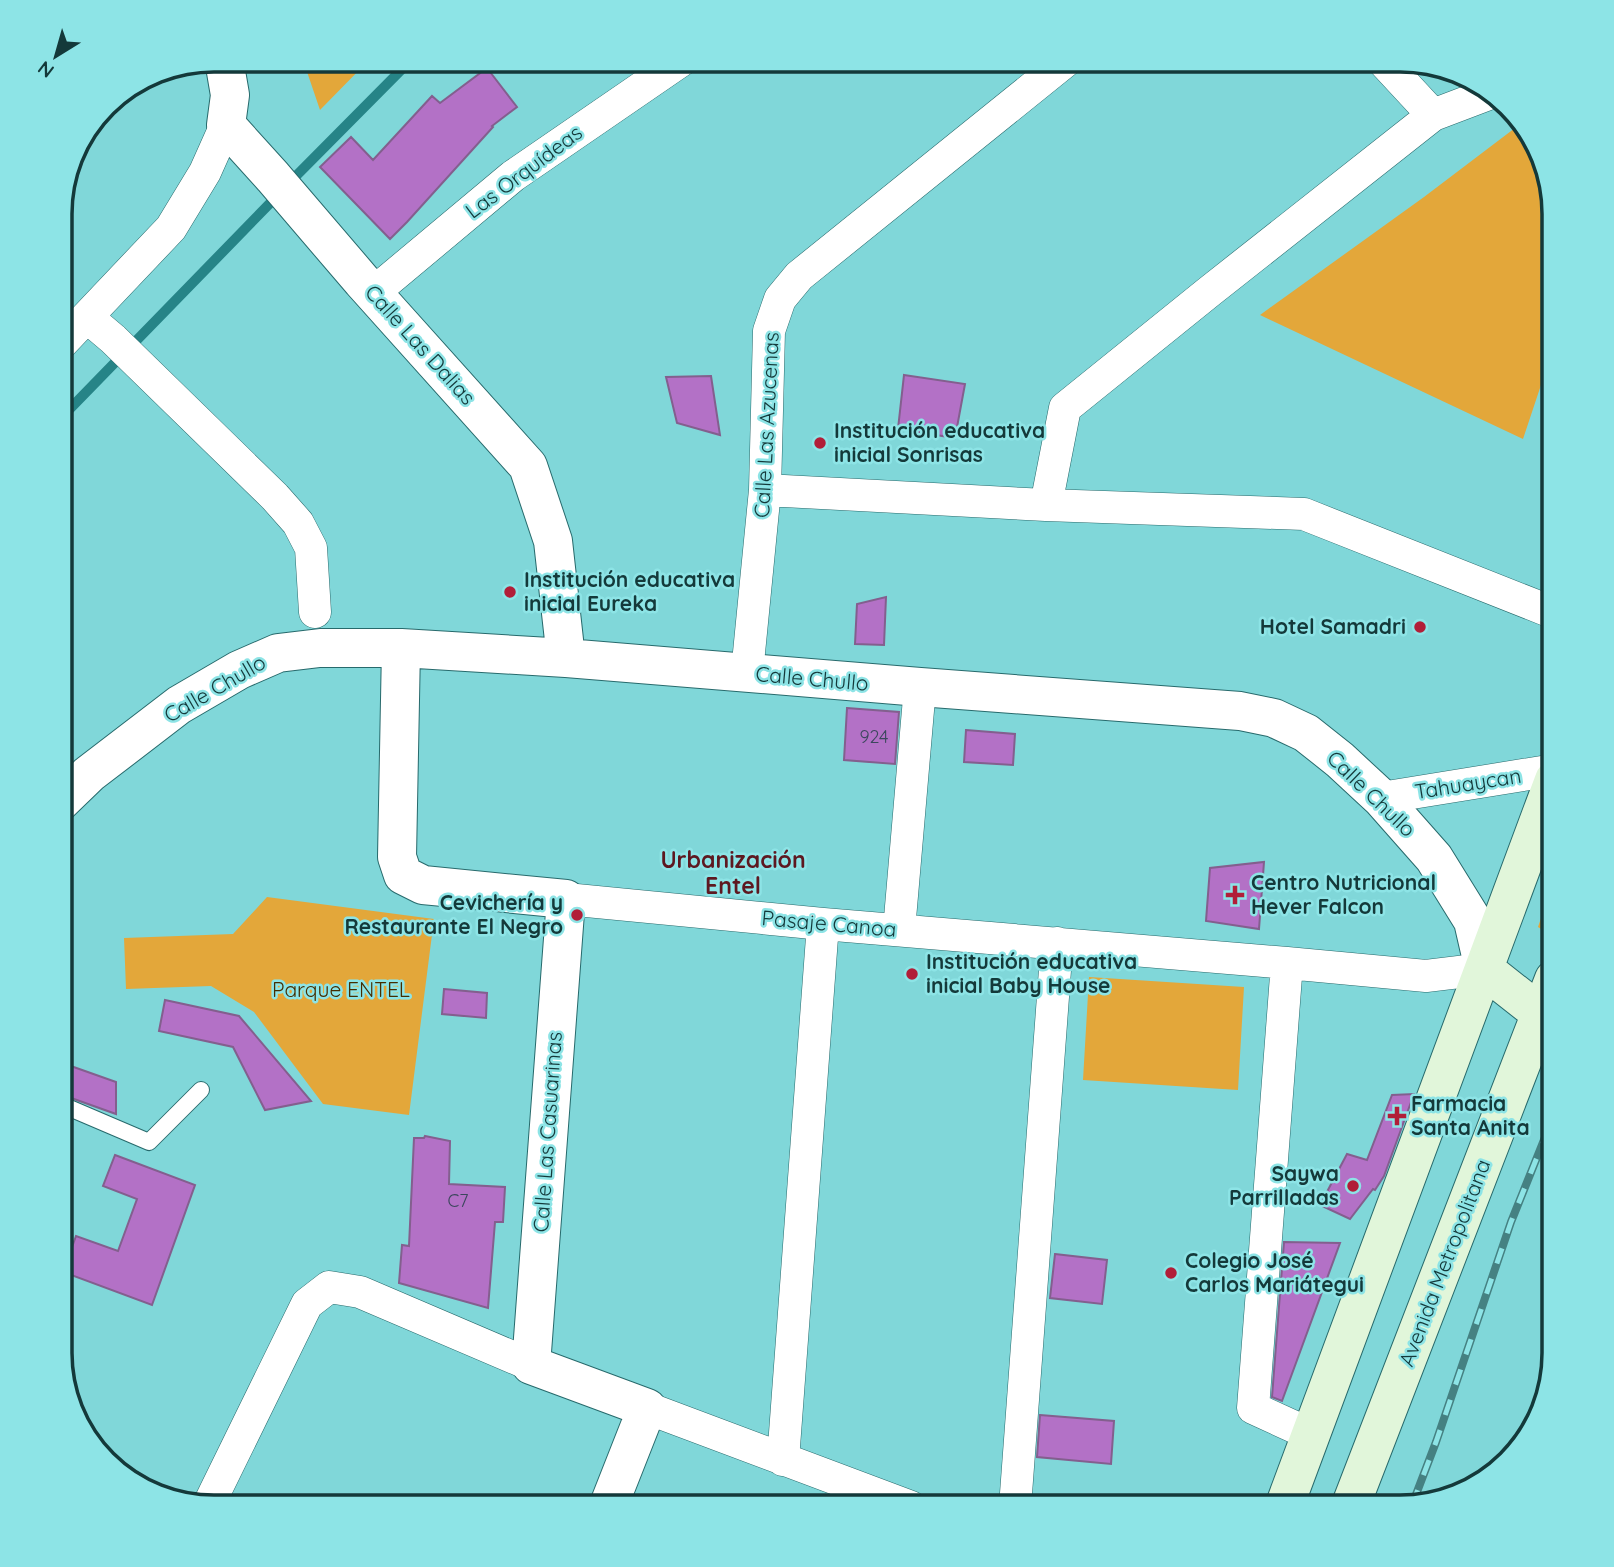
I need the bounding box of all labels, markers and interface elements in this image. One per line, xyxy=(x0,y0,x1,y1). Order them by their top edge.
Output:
north arrow xyxy=(21,21,91,91)
text: N xyxy=(33,56,59,83)
street label: Las Orquídeas xyxy=(460,119,587,224)
street label: Calle Las Dalias xyxy=(360,279,481,410)
street label: Calle Las Azucenas xyxy=(748,331,784,519)
place label: Institución educativa inicial Sonrisas xyxy=(834,417,1045,467)
marker: Institución educativa inicial Sonrisas xyxy=(812,435,828,451)
place label: Institución educativa inicial Eureka xyxy=(524,566,735,616)
marker: Institución educativa inicial Eureka xyxy=(502,584,518,600)
place label: Hotel Samadri xyxy=(1260,613,1406,639)
marker: Hotel Samadri xyxy=(1412,619,1428,635)
street label: Calle Chullo xyxy=(159,649,270,728)
street label: Calle Chullo xyxy=(755,660,870,696)
house number: 924 xyxy=(859,725,889,748)
street label: Calle Chullo xyxy=(1322,745,1421,842)
street label: Tahuaycan xyxy=(1413,762,1523,804)
district label: Urbanización Entel xyxy=(660,845,806,900)
place label: Centro Nutricional Hever Falcon xyxy=(1251,869,1436,919)
marker: Centro Nutricional Hever Falcon xyxy=(1225,885,1245,905)
place label: Cevichería y Restaurante El Negro xyxy=(345,889,563,939)
street label: Pasaje Canoa xyxy=(761,904,898,942)
marker: Cevichería y Restaurante El Negro xyxy=(569,907,585,923)
place label: Institución educativa inicial Baby House xyxy=(926,948,1137,998)
marker: Institución educativa inicial Baby House xyxy=(904,966,920,982)
park label: Parque ENTEL xyxy=(272,976,410,1002)
street label: Calle Las Casuarinas xyxy=(527,1031,567,1233)
place label: Farmacia Santa Anita xyxy=(1411,1090,1530,1140)
marker: Farmacia Santa Anita xyxy=(1389,1108,1405,1124)
street label: Avenida Metropolitana xyxy=(1393,1155,1496,1370)
place label: Saywa Parrilladas xyxy=(1229,1160,1339,1210)
marker: Saywa Parrilladas xyxy=(1345,1178,1361,1194)
house number: C7 xyxy=(448,1189,469,1212)
place label: Colegio José Carlos Mariátegui xyxy=(1185,1247,1364,1297)
marker: Colegio José Carlos Mariátegui xyxy=(1163,1265,1179,1281)

